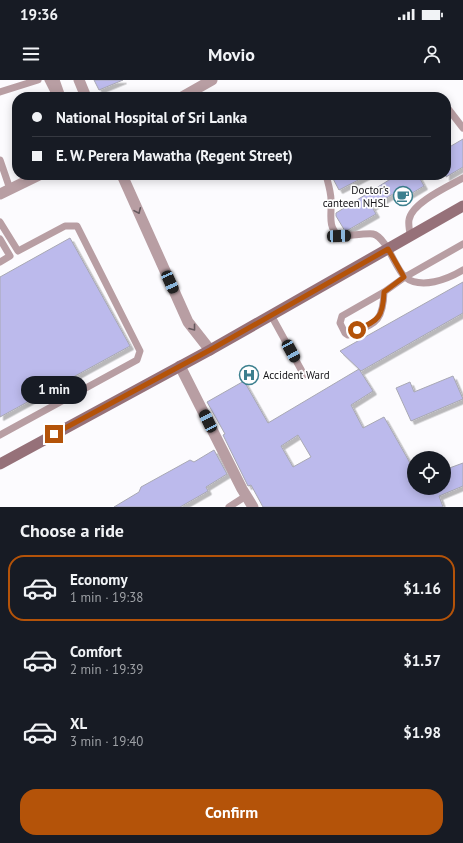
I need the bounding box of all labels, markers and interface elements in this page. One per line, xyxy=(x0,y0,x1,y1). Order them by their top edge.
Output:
text: 19:36 xyxy=(20,5,58,24)
icon: menu xyxy=(20,43,42,65)
text: Movio xyxy=(208,43,255,66)
icon: person xyxy=(421,43,443,65)
text: National Hospital of Sri Lanka xyxy=(56,108,247,127)
text: E. W. Perera Mawatha (Regent Street) xyxy=(56,146,293,165)
place label: Doctor's canteen NHSL xyxy=(323,183,389,210)
cafe icon: Doctor's canteen NHSL xyxy=(392,185,414,207)
one-way arrow xyxy=(133,207,141,214)
car xyxy=(327,230,351,242)
car xyxy=(160,269,180,295)
route start xyxy=(348,321,366,339)
one-way arrow xyxy=(188,324,195,331)
car xyxy=(280,338,302,364)
hospital icon: Accident Ward xyxy=(238,364,260,386)
place label: Accident Ward xyxy=(263,368,330,382)
callout: 1 min xyxy=(21,376,87,404)
text: 1 min xyxy=(38,381,70,398)
car xyxy=(197,408,219,434)
route end xyxy=(45,425,63,443)
map controls xyxy=(407,451,451,495)
button: locate xyxy=(407,451,451,495)
text: Choose a ride xyxy=(20,519,124,542)
icon: car xyxy=(22,570,58,606)
text: Economy xyxy=(70,570,128,589)
text: $1.16 xyxy=(403,579,441,598)
text: 1 min · 19:38 xyxy=(70,589,143,606)
icon: car xyxy=(22,642,58,678)
text: Comfort xyxy=(70,642,122,661)
text: $1.57 xyxy=(403,651,441,670)
text: 2 min · 19:39 xyxy=(70,661,143,678)
icon: car xyxy=(22,714,58,750)
text: XL xyxy=(70,714,87,733)
text: $1.98 xyxy=(403,723,441,742)
text: 3 min · 19:40 xyxy=(70,733,143,750)
button: Confirm xyxy=(20,789,443,835)

